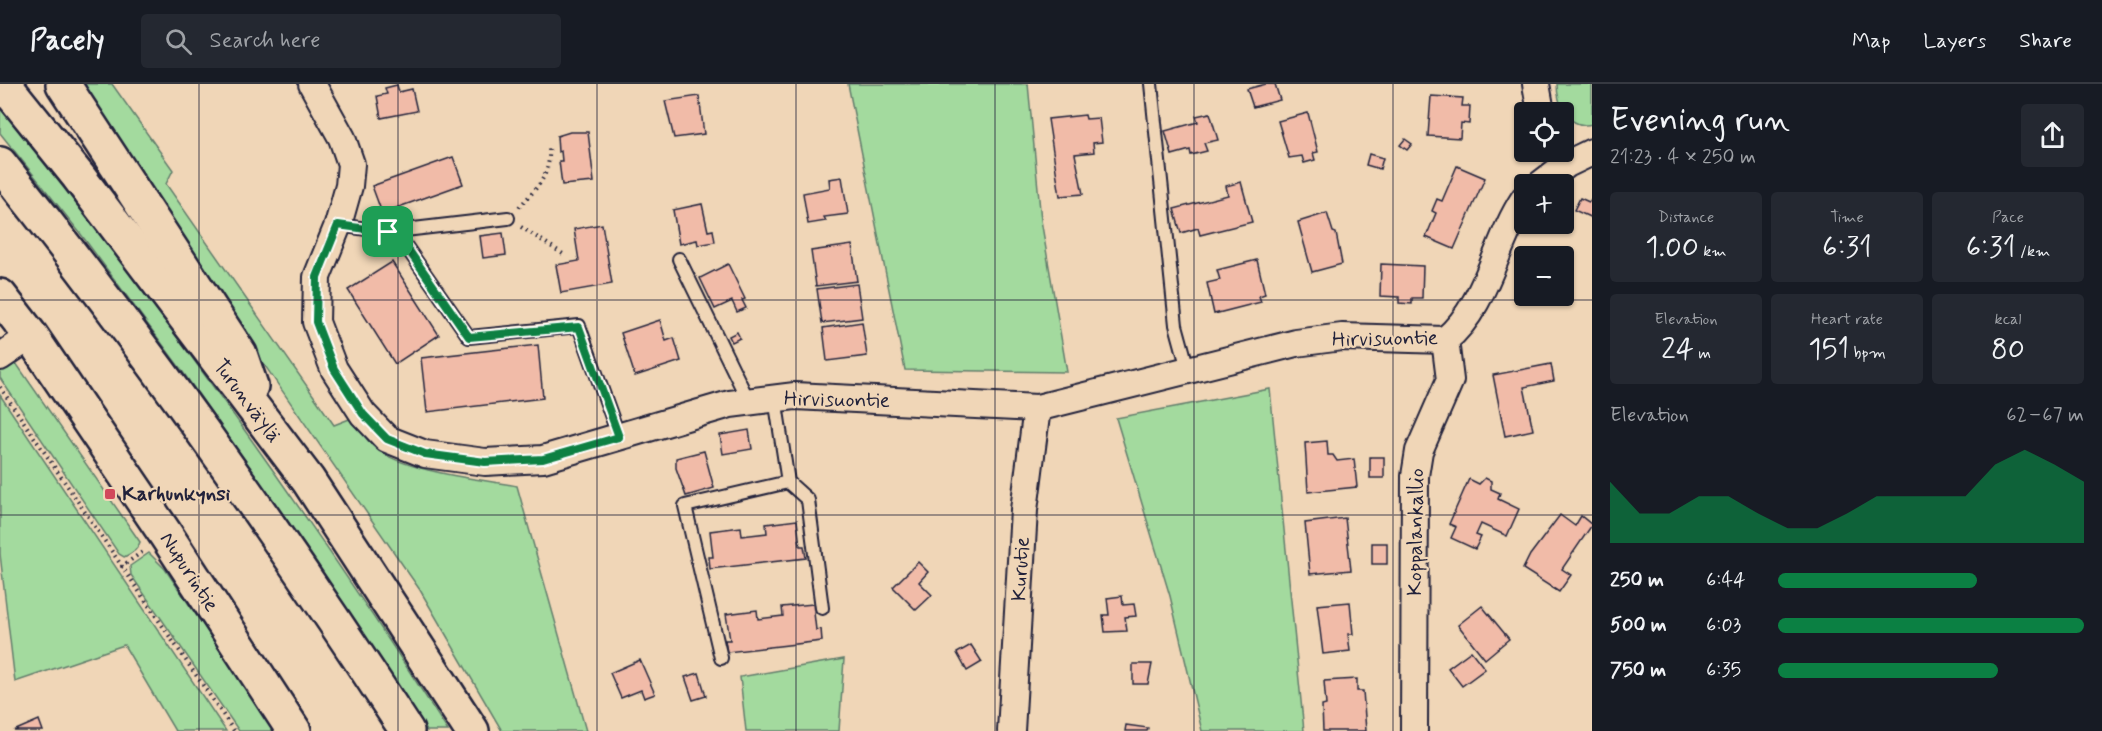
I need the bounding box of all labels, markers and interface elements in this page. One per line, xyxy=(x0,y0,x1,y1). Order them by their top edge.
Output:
search box xyxy=(141,14,561,68)
text: Pacely xyxy=(30,23,105,60)
icon: search xyxy=(162,25,195,58)
text: Search here xyxy=(210,27,320,55)
text: Map xyxy=(1852,27,1890,55)
text: Layers xyxy=(1923,27,1986,55)
text: Share xyxy=(2019,27,2072,55)
text: Evening run xyxy=(1610,99,1790,143)
map controls xyxy=(1514,102,1574,306)
button: locate xyxy=(1514,102,1574,162)
button: share xyxy=(2021,104,2084,167)
text: 21:23 · 4 × 250 m xyxy=(1610,144,1756,171)
button: + xyxy=(1514,174,1574,234)
pin xyxy=(362,206,413,257)
text: Distance xyxy=(1658,207,1714,228)
text: Time xyxy=(1830,207,1864,228)
text: Pace xyxy=(1992,207,2024,228)
icon: arrive xyxy=(371,215,404,248)
text: 1.00 xyxy=(1645,228,1699,267)
text: 6:31 xyxy=(1822,228,1872,267)
text: 6:31 xyxy=(1966,228,2016,267)
text: km xyxy=(1699,241,1727,262)
text: /km xyxy=(2016,241,2050,262)
button: − xyxy=(1514,246,1574,306)
text: Elevation xyxy=(1655,309,1718,330)
text: Heart rate xyxy=(1811,309,1883,330)
text: kcal xyxy=(1995,309,2021,330)
street label: Hirvisuontie xyxy=(1332,324,1438,354)
text: 24 xyxy=(1661,330,1694,369)
text: 151 xyxy=(1808,330,1849,369)
text: 80 xyxy=(1991,330,2025,369)
text: m xyxy=(1694,343,1711,364)
text: bpm xyxy=(1849,343,1886,364)
street label: Turunväylä xyxy=(206,353,288,449)
street label: Hirvisuontie xyxy=(784,385,890,415)
text: Elevation xyxy=(1610,402,1689,429)
text: 62–67 m xyxy=(2006,402,2084,429)
street label: Koppalankallio xyxy=(1401,468,1431,596)
place label: Karhunkynsi xyxy=(122,480,231,508)
marker: Karhunkynsi xyxy=(103,487,117,501)
street label: Nupurintie xyxy=(153,527,225,617)
street label: Kurutie xyxy=(1005,536,1037,602)
text: 250 m xyxy=(1610,567,1664,594)
text: 6:44 xyxy=(1706,567,1745,594)
text: 500 m xyxy=(1610,612,1667,639)
text: 6:03 xyxy=(1706,612,1741,639)
text: 750 m xyxy=(1610,657,1666,684)
text: 6:35 xyxy=(1706,657,1741,684)

